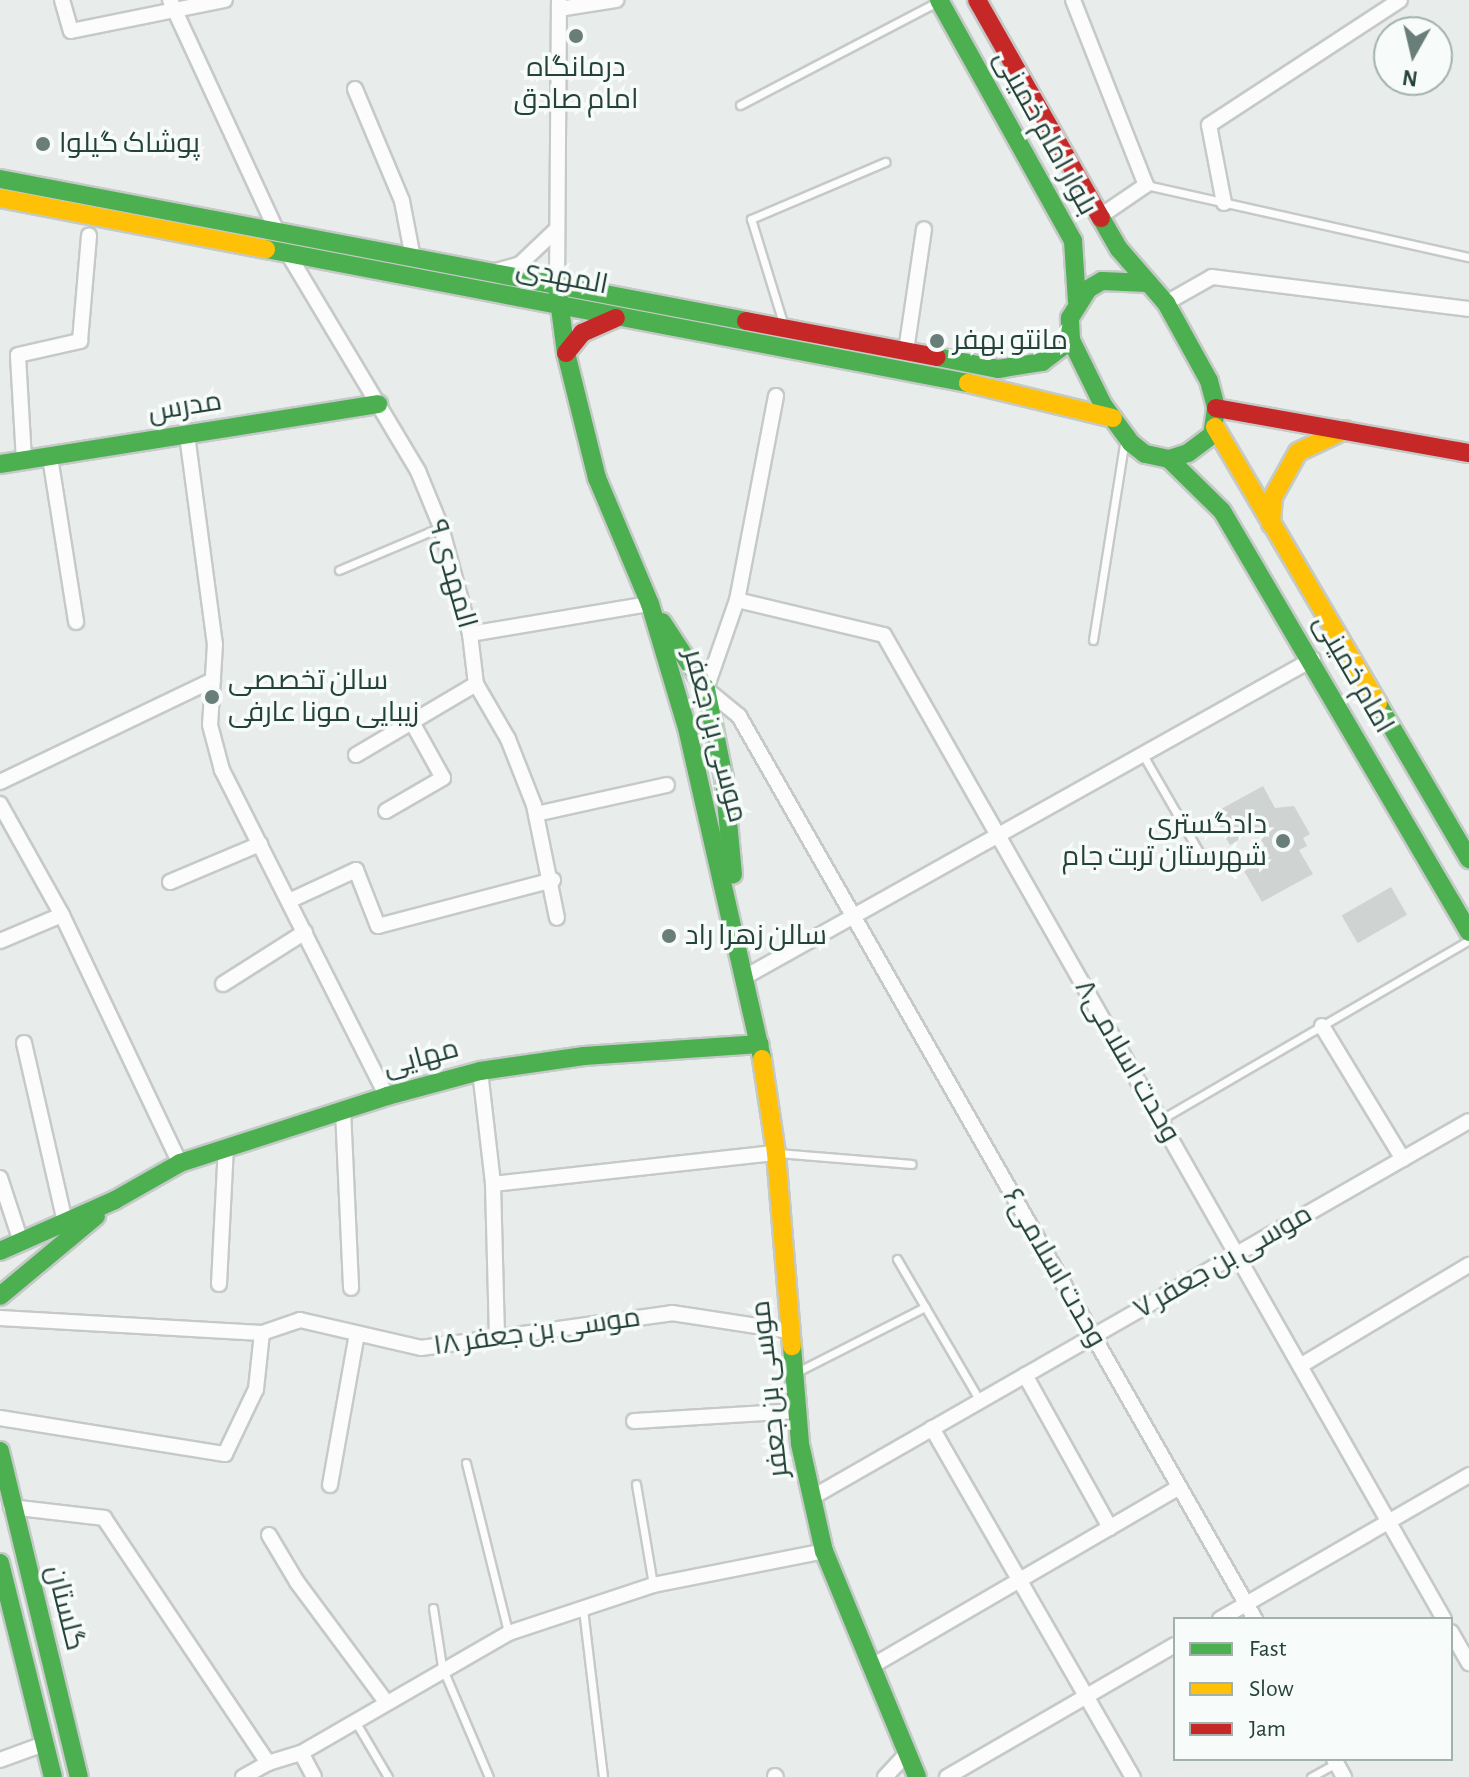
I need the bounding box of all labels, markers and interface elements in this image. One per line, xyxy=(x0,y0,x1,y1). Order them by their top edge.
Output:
north arrow xyxy=(1373,16,1453,96)
marker: درمانگاه امام صادق xyxy=(565,25,587,47)
street label: بلوار امام خمینی xyxy=(986,45,1104,221)
place label: درمانگاه امام صادق xyxy=(514,51,638,117)
text: N xyxy=(1401,66,1419,90)
place label: پوشاک گیلوا xyxy=(59,127,200,161)
marker: پوشاک گیلوا xyxy=(34,135,52,153)
street label: المهدی xyxy=(513,252,611,302)
place label: مانتو بهفر xyxy=(953,324,1068,358)
marker: مانتو بهفر xyxy=(928,332,946,350)
street label: مدرس xyxy=(146,385,224,429)
street label: المهدی ۹ xyxy=(420,516,484,632)
street label: امام خمینی xyxy=(1306,609,1400,739)
street label: موسی بن جعفر xyxy=(676,646,754,826)
place label: سالن تخصصی زیبایی مونا عارفی xyxy=(228,664,419,730)
marker: سالن تخصصی زیبایی مونا عارفی xyxy=(203,688,221,706)
place label: دادگستری شهرستان تربت جام xyxy=(1062,808,1267,874)
marker: دادگستری شهرستان تربت جام xyxy=(1274,832,1292,850)
place label: سالن زهرا راد xyxy=(685,919,827,953)
marker: سالن زهرا راد xyxy=(660,927,678,945)
street label: وحدت اسلامی۸ xyxy=(1067,974,1187,1148)
street label: مهایی xyxy=(379,1032,463,1084)
street label: وحدت اسلامی۶ xyxy=(995,1182,1113,1354)
street label: موسی بن جعفر ۷ xyxy=(1128,1197,1318,1327)
street label: موسی بن جعفر xyxy=(744,1299,796,1479)
street label: موسی بن جعفر ۱۸ xyxy=(431,1301,643,1363)
street label: گلستان xyxy=(38,1562,92,1654)
legend xyxy=(1173,1617,1453,1761)
text: Fast xyxy=(1249,1637,1286,1661)
text: Slow xyxy=(1249,1677,1294,1701)
text: Jam xyxy=(1249,1717,1286,1741)

